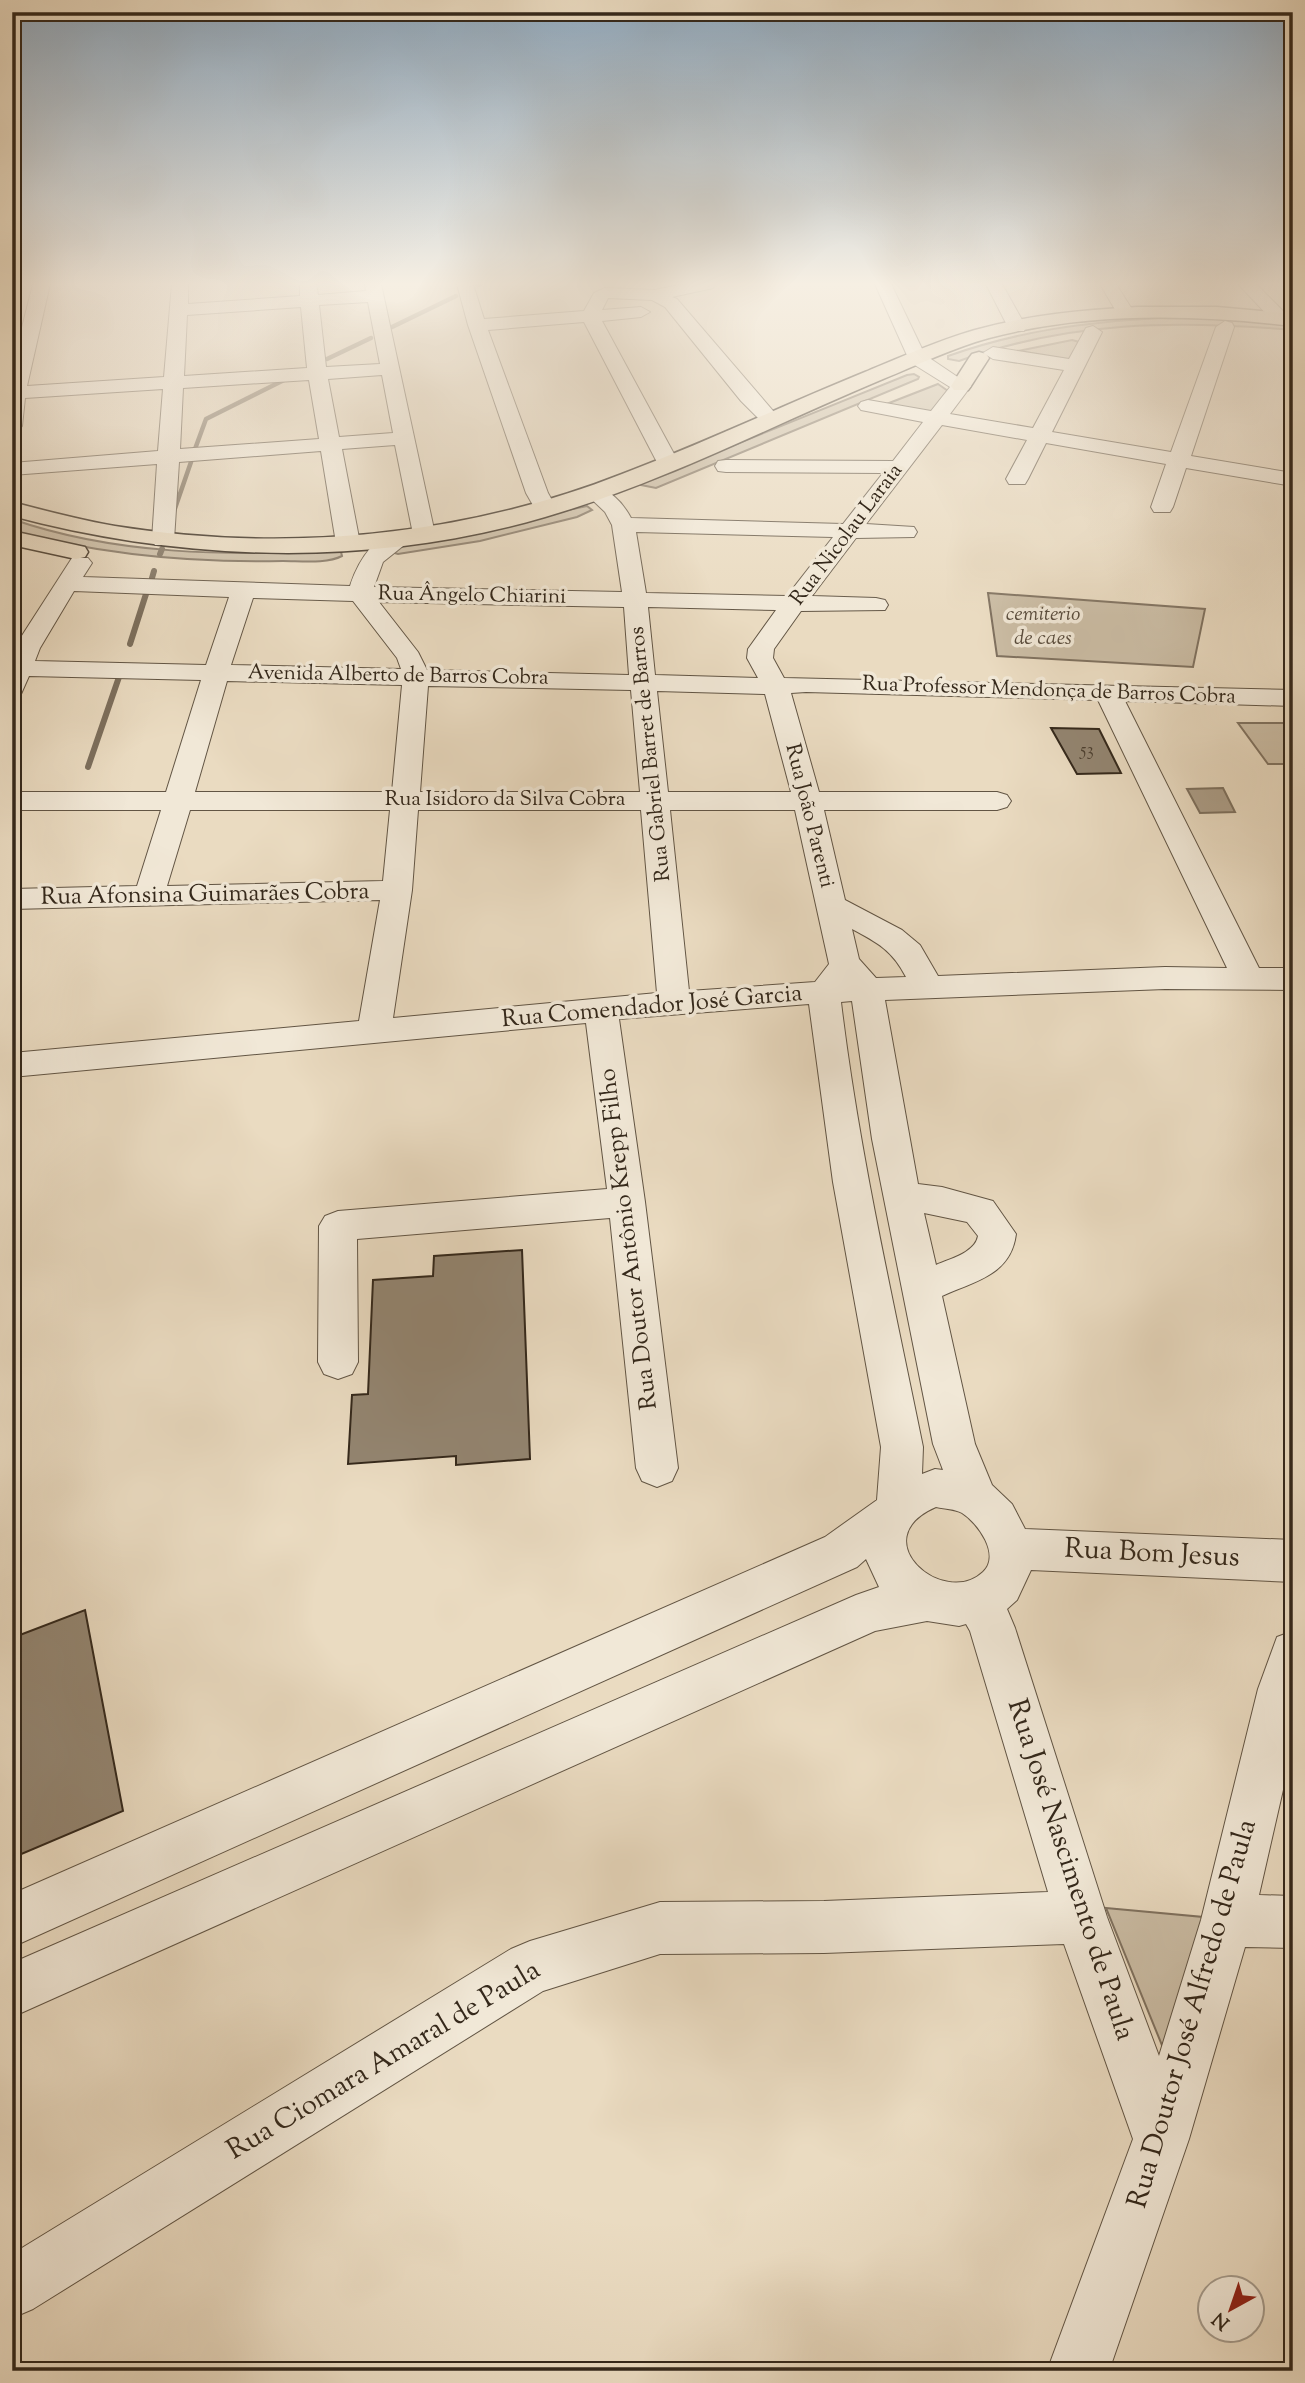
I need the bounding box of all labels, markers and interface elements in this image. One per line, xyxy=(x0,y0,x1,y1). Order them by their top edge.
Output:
street label: Rua Nicolau Laraia xyxy=(784,457,911,612)
street label: Rua Ângelo Chiarini xyxy=(378,579,566,613)
park label: cemiterio de caes xyxy=(1006,600,1080,654)
street label: Rua Gabriel Barret de Barros xyxy=(623,625,679,883)
street label: Avenida Alberto de Barros Cobra xyxy=(247,658,549,694)
street label: Rua Professor Mendonça de Barros Cobra xyxy=(862,669,1237,713)
house number: 53 xyxy=(1079,738,1094,764)
street label: Rua João Parenti xyxy=(777,741,841,891)
street label: Rua Isidoro da Silva Cobra xyxy=(385,785,626,815)
street label: Rua Afonsina Guimarães Cobra xyxy=(40,875,370,915)
street label: Rua Comendador José Garcia xyxy=(500,977,804,1037)
street label: Rua Doutor Antônio Krepp Filho xyxy=(591,1066,667,1412)
street label: Rua Bom Jesus xyxy=(1063,1529,1241,1579)
street label: Rua José Nascimento de Paula xyxy=(996,1694,1144,2046)
street label: Rua Doutor José Alfredo de Paula xyxy=(1118,1815,1268,2213)
street label: Rua Ciomara Amaral de Paula xyxy=(220,1951,548,2171)
north arrow xyxy=(1196,2274,1266,2344)
text: N xyxy=(1207,2305,1236,2335)

